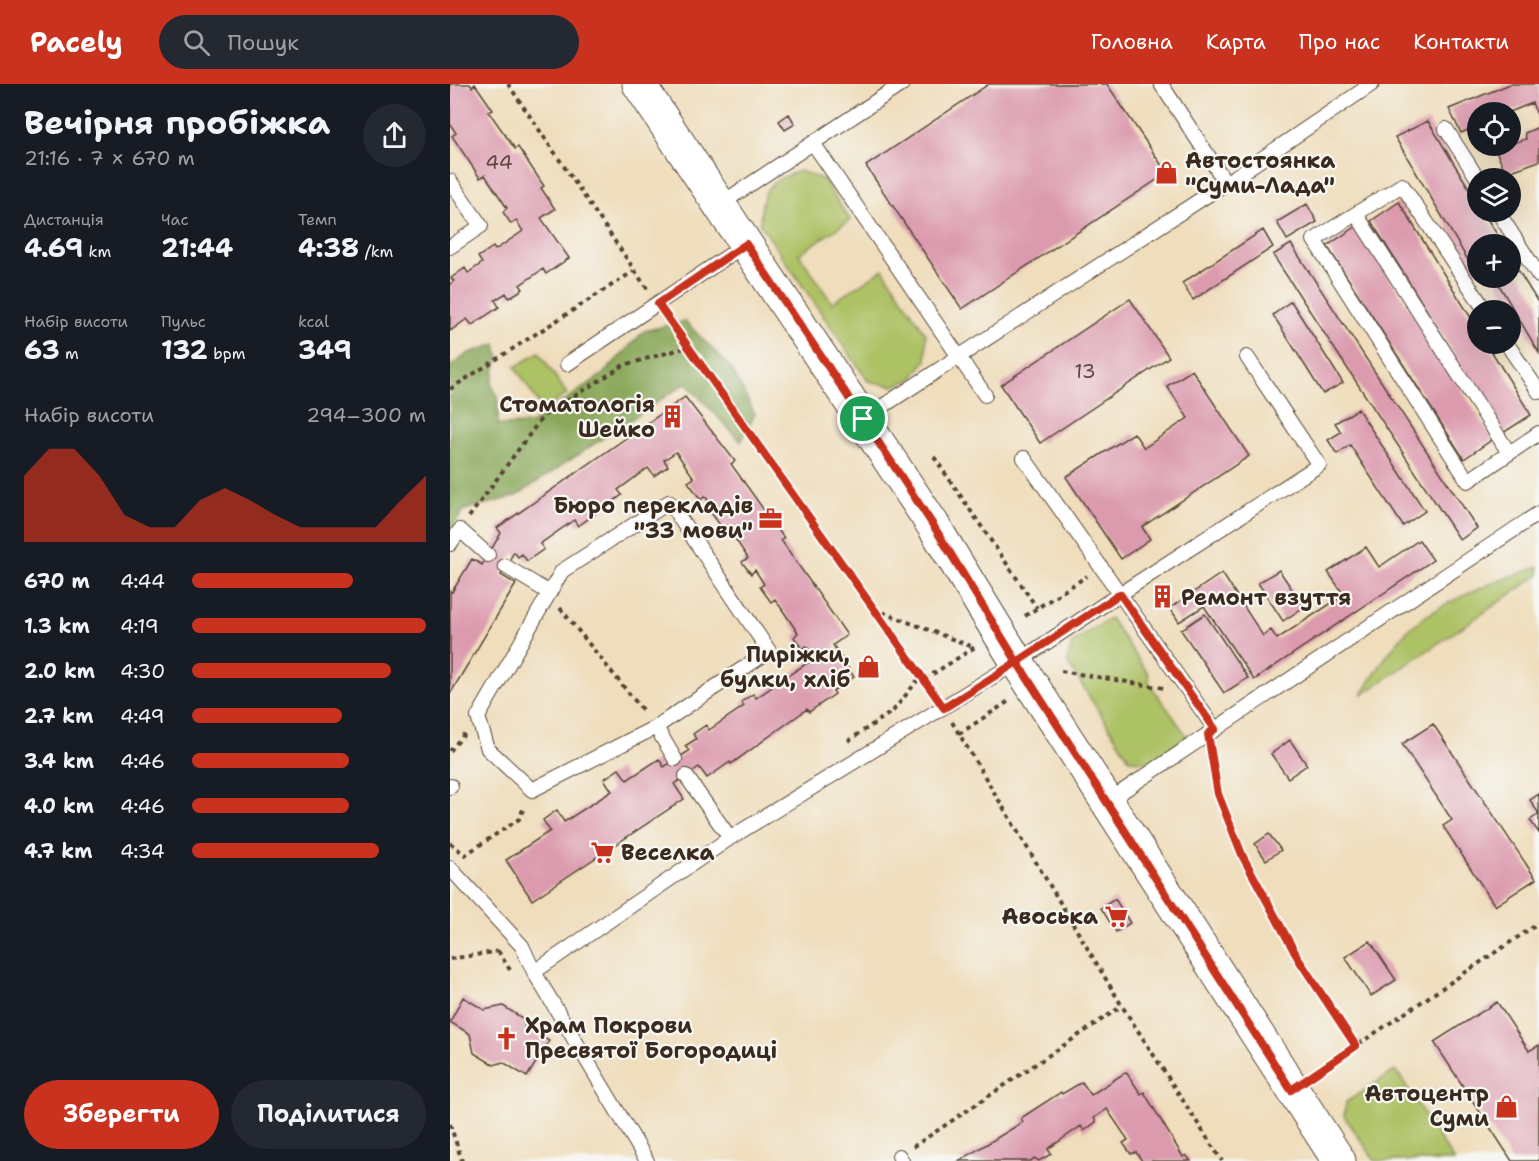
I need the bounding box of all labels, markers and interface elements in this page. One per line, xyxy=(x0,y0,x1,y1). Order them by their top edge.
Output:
search box xyxy=(159,15,579,69)
text: Pacely xyxy=(30,23,123,61)
icon: search xyxy=(180,26,213,59)
text: Пошук xyxy=(228,28,299,57)
text: Головна xyxy=(1091,28,1173,56)
text: Карта xyxy=(1206,28,1266,56)
text: Про нас xyxy=(1299,28,1380,56)
text: Контакти xyxy=(1413,28,1509,56)
text: Вечірня пробіжка xyxy=(24,100,330,145)
map controls xyxy=(1467,102,1521,354)
button: locate xyxy=(1467,102,1521,156)
button: share xyxy=(363,104,426,167)
text: 21:16 · 7 × 670 m xyxy=(24,145,195,171)
place label: Автостоянка "Суми-Лада" xyxy=(1185,146,1335,200)
house number: 44 xyxy=(485,149,513,175)
shop icon: Автостоянка "Суми-Лада" xyxy=(1154,160,1180,186)
button: layers xyxy=(1467,168,1521,222)
text: Дистанція xyxy=(24,209,104,230)
text: Час xyxy=(161,209,189,230)
text: Темп xyxy=(298,209,337,230)
text: 4.69 xyxy=(24,230,83,265)
text: 21:44 xyxy=(161,230,233,265)
text: 4:38 xyxy=(298,230,359,265)
button: + xyxy=(1467,234,1521,288)
text: km xyxy=(83,241,111,262)
text: /km xyxy=(359,241,393,262)
button: − xyxy=(1467,300,1521,354)
text: Набір висоти xyxy=(24,311,128,332)
text: Пульс xyxy=(161,311,206,332)
text: kcal xyxy=(298,311,329,332)
text: 63 xyxy=(24,332,60,367)
text: 132 xyxy=(161,332,208,367)
text: 349 xyxy=(298,332,352,367)
text: m xyxy=(60,343,79,364)
text: bpm xyxy=(208,343,245,364)
house number: 13 xyxy=(1074,358,1096,384)
place label: Стоматологія Шейко xyxy=(499,390,655,444)
pin xyxy=(837,393,888,444)
text: Набір висоти xyxy=(24,402,154,428)
text: 294–300 m xyxy=(306,402,426,428)
icon: arrive xyxy=(846,402,879,435)
building icon: Стоматологія Шейко xyxy=(660,404,686,430)
place label: Бюро перекладів "33 мови" xyxy=(553,491,753,545)
office icon: Бюро перекладів "33 мови" xyxy=(758,505,784,531)
text: 670 m xyxy=(24,568,90,594)
text: 4:44 xyxy=(120,568,165,594)
place label: Ремонт взуття xyxy=(1181,583,1351,612)
building icon: Ремонт взуття xyxy=(1150,584,1176,610)
text: 1.3 km xyxy=(24,613,90,639)
text: 4:19 xyxy=(120,613,159,639)
place label: Пиріжки, булки, хліб xyxy=(720,640,850,694)
shop icon: Пиріжки, булки, хліб xyxy=(855,654,881,680)
text: 2.0 km xyxy=(24,658,95,684)
text: 4:30 xyxy=(120,658,165,684)
text: 2.7 km xyxy=(24,703,93,729)
text: 4:49 xyxy=(120,703,165,729)
text: 3.4 km xyxy=(24,748,94,774)
text: 4:46 xyxy=(120,748,165,774)
text: 4.0 km xyxy=(24,793,94,819)
text: 4:46 xyxy=(120,793,165,819)
text: 4.7 km xyxy=(24,838,92,864)
text: 4:34 xyxy=(120,838,165,864)
place label: Веселка xyxy=(621,838,715,867)
supermarket icon: Веселка xyxy=(590,839,616,865)
place label: Авоська xyxy=(1002,902,1098,931)
supermarket icon: Авоська xyxy=(1103,903,1129,929)
place label: Храм Покрови Пресвятої Богородиці xyxy=(525,1011,777,1065)
church icon: Храм Покрови Пресвятої Богородиці xyxy=(494,1025,520,1051)
place label: Автоцентр Суми xyxy=(1364,1079,1489,1133)
button: Зберегти xyxy=(24,1080,219,1149)
button: Поділитися xyxy=(231,1080,426,1149)
shop icon: Автоцентр Суми xyxy=(1494,1093,1520,1119)

